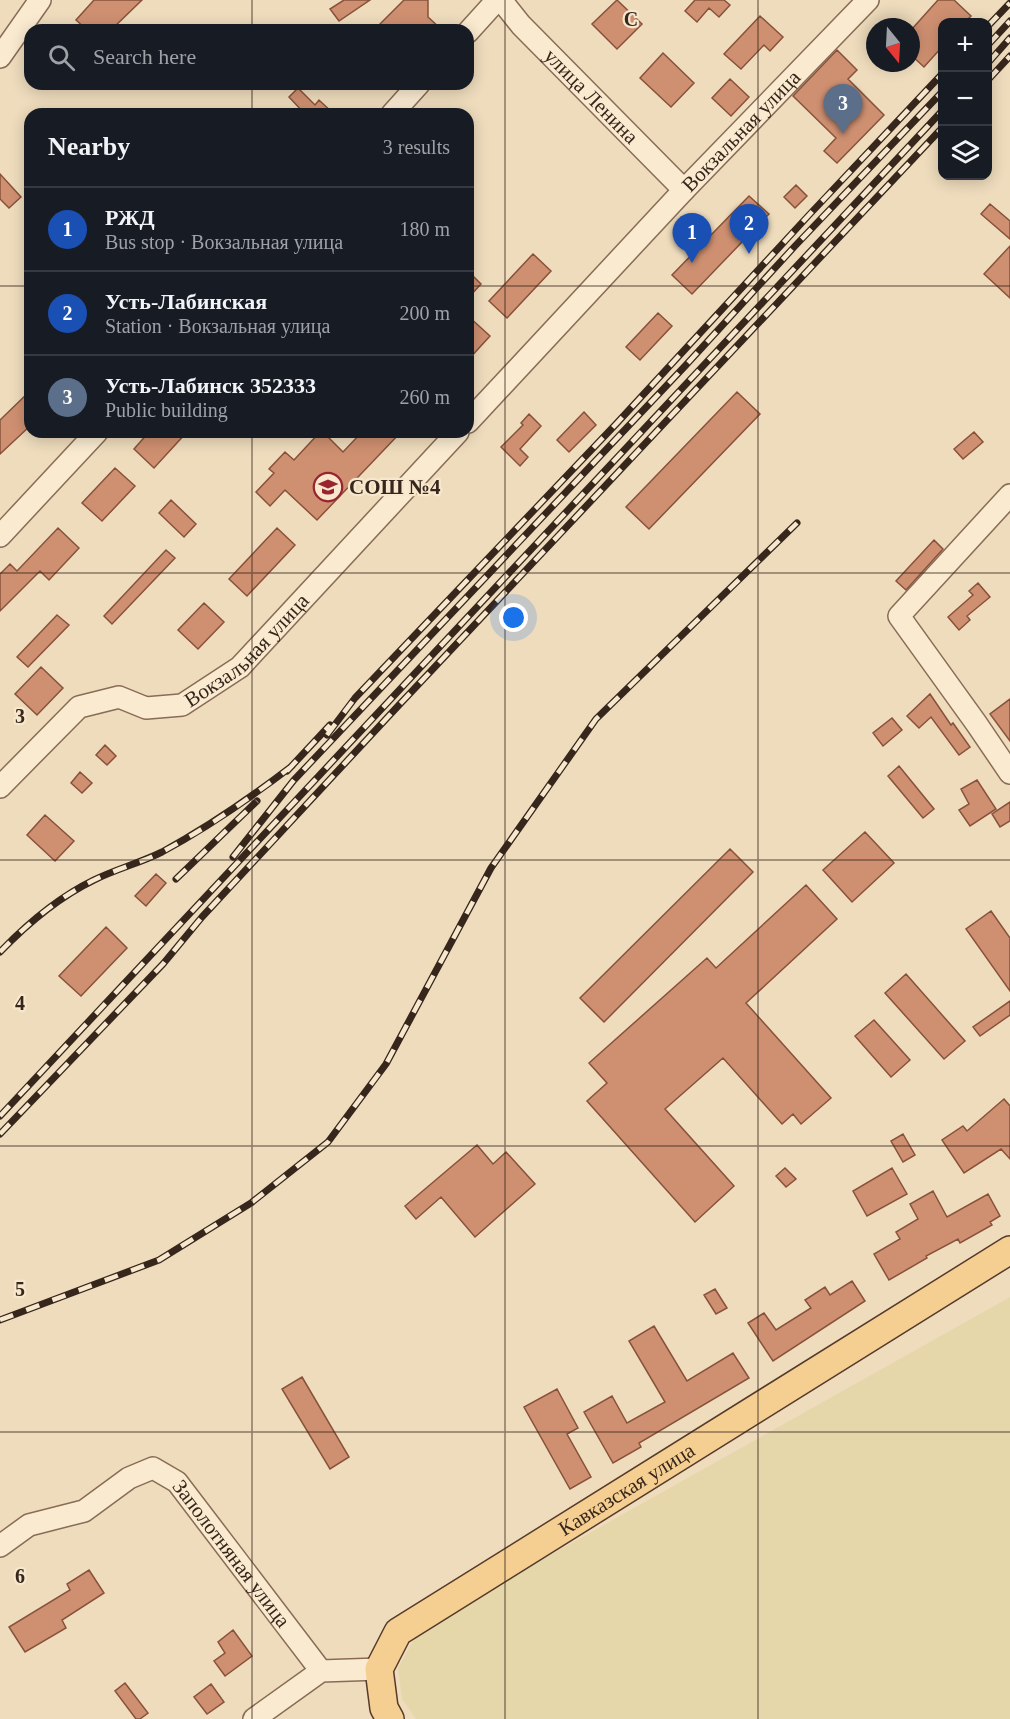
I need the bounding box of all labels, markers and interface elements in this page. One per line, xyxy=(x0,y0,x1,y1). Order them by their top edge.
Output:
text: C xyxy=(624,8,638,30)
north arrow xyxy=(866,18,920,72)
map controls xyxy=(938,18,992,180)
button: + xyxy=(938,18,992,72)
search box xyxy=(24,24,474,90)
icon: search xyxy=(45,41,78,74)
text: Search here xyxy=(93,44,196,69)
street label: улица Ленина xyxy=(539,44,644,149)
street label: Вокзальная улица xyxy=(677,65,806,197)
button: − xyxy=(938,72,992,126)
pin: 3 xyxy=(824,84,862,134)
button: layers xyxy=(938,126,992,180)
text: Nearby xyxy=(48,132,130,161)
text: 3 results xyxy=(383,136,450,158)
pin: 2 xyxy=(730,204,768,254)
text: РЖД xyxy=(105,205,155,230)
pin: 1 xyxy=(672,214,712,263)
text: 1 xyxy=(63,218,73,240)
text: 180 m xyxy=(399,218,450,240)
text: Bus stop · Вокзальная улица xyxy=(105,231,343,253)
text: Усть-Лабинская xyxy=(105,289,267,314)
text: 2 xyxy=(63,302,73,324)
text: 200 m xyxy=(399,302,450,324)
text: Station · Вокзальная улица xyxy=(105,315,330,337)
text: Усть-Лабинск 352333 xyxy=(105,373,316,398)
text: 3 xyxy=(63,386,73,408)
text: 260 m xyxy=(399,386,450,408)
text: Public building xyxy=(105,399,228,421)
school or university icon: СОШ №4 xyxy=(312,471,344,503)
place label: СОШ №4 xyxy=(349,475,441,499)
street label: Вокзальная улица xyxy=(180,588,314,712)
your location xyxy=(499,603,528,632)
text: 3 xyxy=(15,705,25,727)
text: 4 xyxy=(15,992,25,1014)
text: 5 xyxy=(15,1278,25,1300)
street label: Кавказская улица xyxy=(554,1437,700,1541)
street label: Заполотняная улица xyxy=(168,1475,296,1633)
text: 6 xyxy=(15,1565,25,1587)

